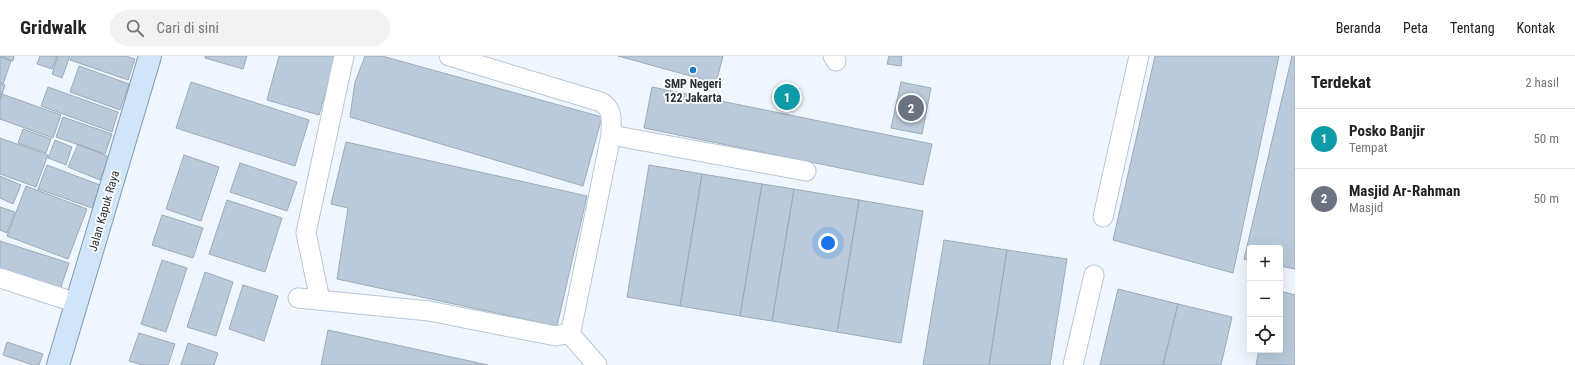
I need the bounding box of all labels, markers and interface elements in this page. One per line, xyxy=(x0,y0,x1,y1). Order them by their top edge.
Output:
search box xyxy=(110,10,390,46)
text: Gridwalk xyxy=(20,16,86,39)
icon: search xyxy=(124,17,146,39)
text: Cari di sini xyxy=(156,19,219,37)
text: Beranda xyxy=(1336,20,1381,36)
text: Peta xyxy=(1403,20,1428,36)
text: Tentang xyxy=(1450,20,1495,36)
text: Kontak xyxy=(1517,20,1555,36)
marker: SMP Negeri 122 Jakarta xyxy=(688,65,698,75)
text: Terdekat xyxy=(1311,72,1371,92)
text: 2 hasil xyxy=(1525,75,1559,90)
place label: SMP Negeri 122 Jakarta xyxy=(664,77,722,105)
pin: 1 xyxy=(774,82,800,112)
pin: 2 xyxy=(898,93,924,123)
text: Posko Banjir xyxy=(1349,122,1425,140)
text: 1 xyxy=(1321,131,1327,146)
text: 50 m xyxy=(1533,131,1559,146)
text: Tempat xyxy=(1349,140,1388,155)
street label: Jalan Kapuk Raya xyxy=(86,169,122,253)
text: Masjid Ar-Rahman xyxy=(1349,182,1460,200)
text: 2 xyxy=(1321,191,1327,206)
text: 50 m xyxy=(1533,191,1559,206)
text: Masjid xyxy=(1349,200,1383,215)
your location xyxy=(818,233,838,253)
map controls xyxy=(1247,245,1283,353)
button: + xyxy=(1247,245,1283,281)
button: − xyxy=(1247,281,1283,317)
button: locate xyxy=(1247,317,1283,353)

